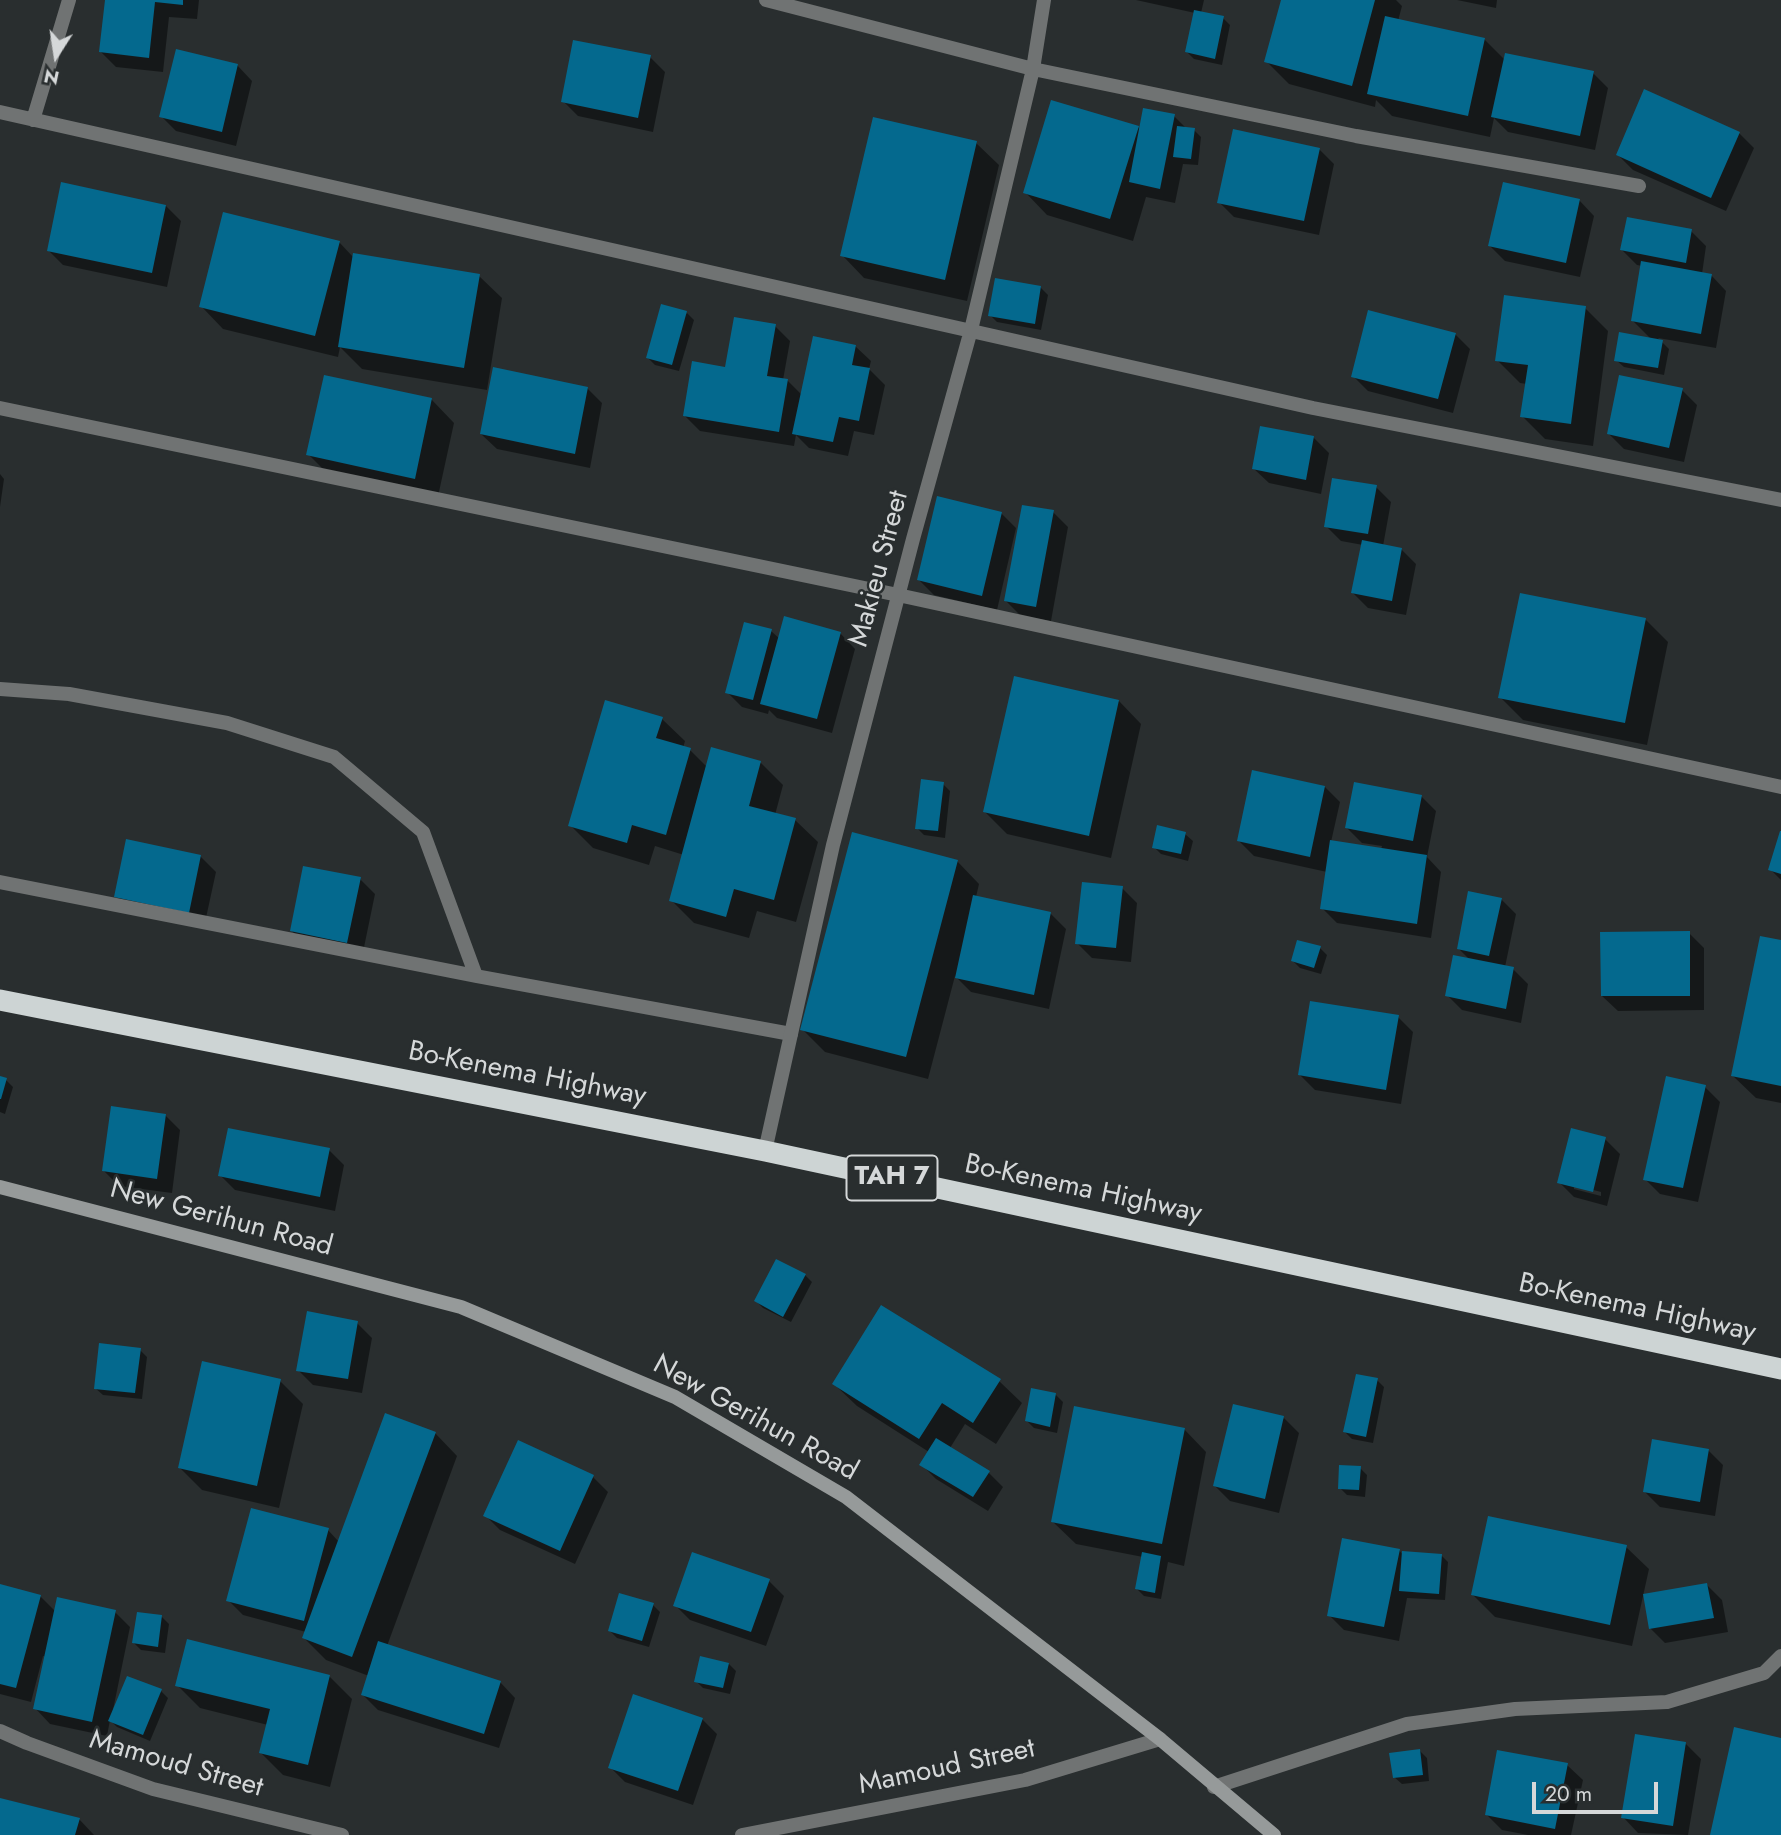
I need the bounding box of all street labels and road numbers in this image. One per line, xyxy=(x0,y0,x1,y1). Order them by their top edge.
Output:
street label: Makieu Street xyxy=(843,487,917,651)
street label: Bo-Kenema Highway xyxy=(405,1035,649,1115)
street label: Bo-Kenema Highway xyxy=(961,1148,1205,1232)
road number: TAH 7 xyxy=(846,1156,938,1200)
street label: New Gerihun Road xyxy=(106,1173,336,1265)
street label: Bo-Kenema Highway xyxy=(1515,1267,1759,1351)
street label: New Gerihun Road xyxy=(647,1349,863,1489)
street label: Mamoud Street xyxy=(85,1724,267,1806)
street label: Mamoud Street xyxy=(856,1733,1038,1803)

